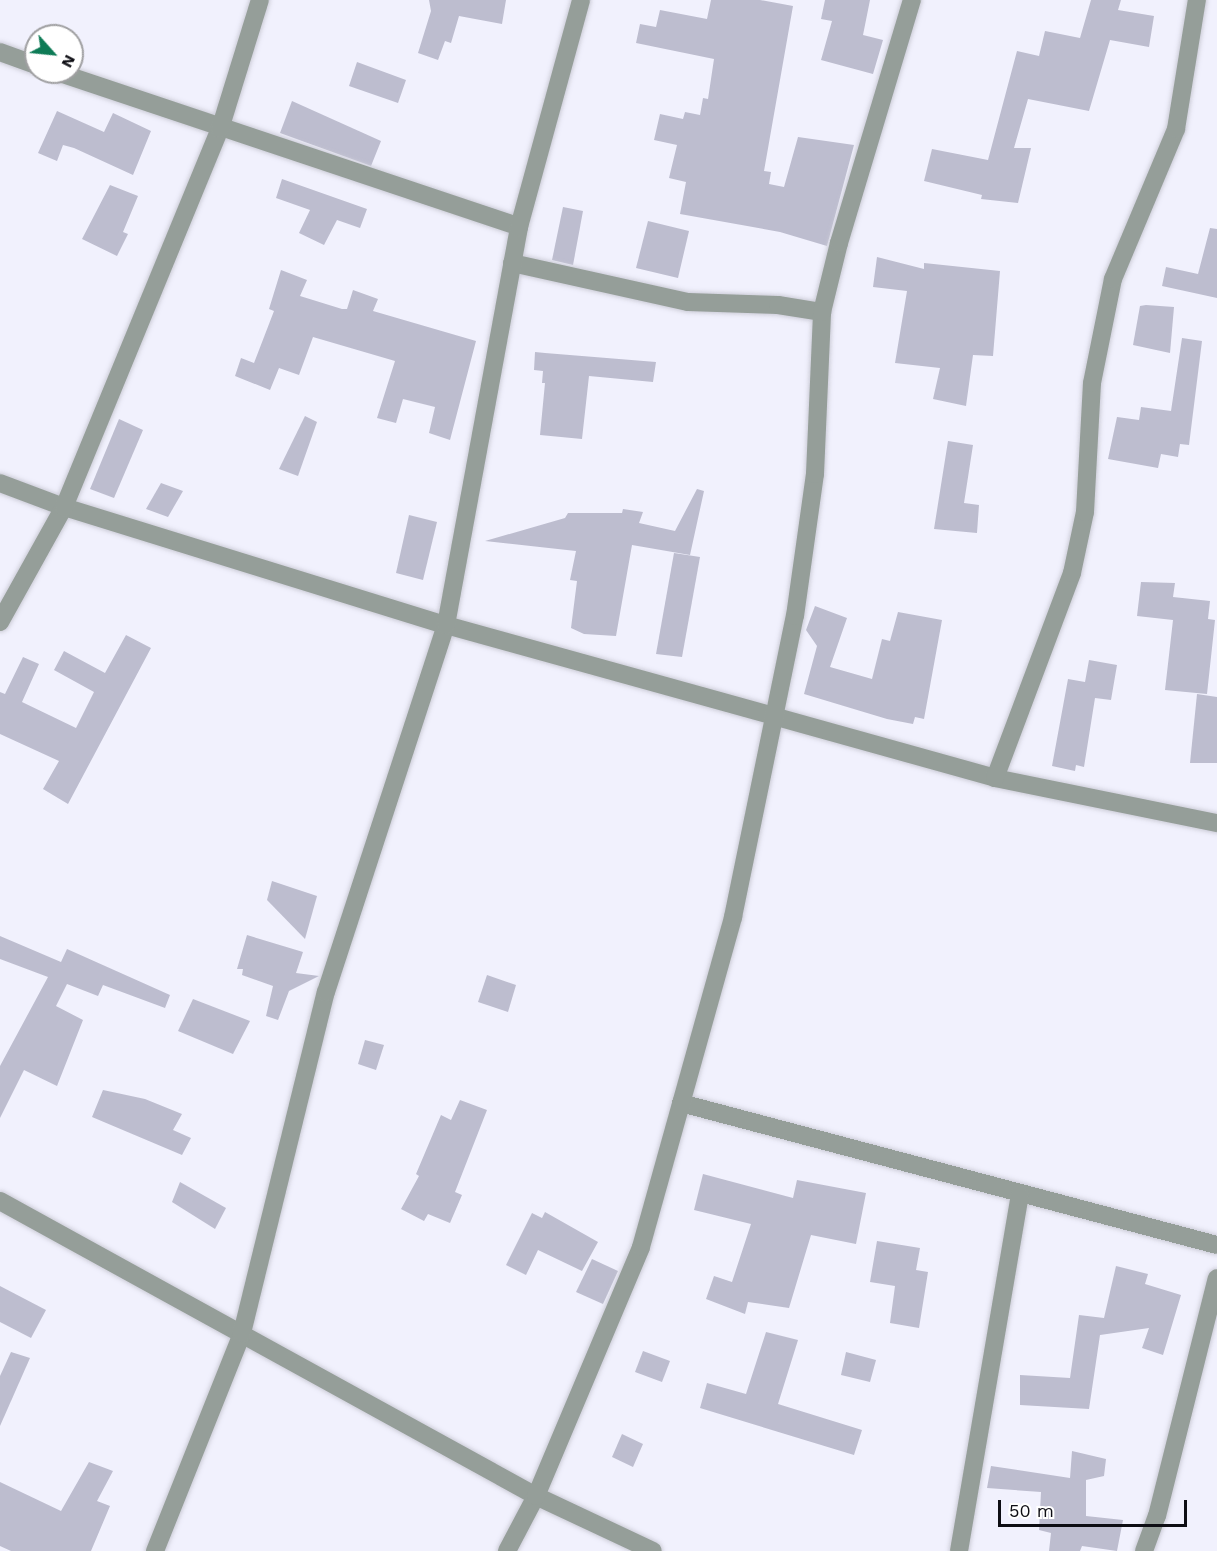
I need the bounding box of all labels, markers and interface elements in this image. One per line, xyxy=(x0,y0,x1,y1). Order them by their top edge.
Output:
north arrow xyxy=(24,24,84,84)
text: N xyxy=(58,52,80,71)
scale bar xyxy=(1001,1488,1190,1526)
text: 50 m xyxy=(1009,1500,1054,1521)

